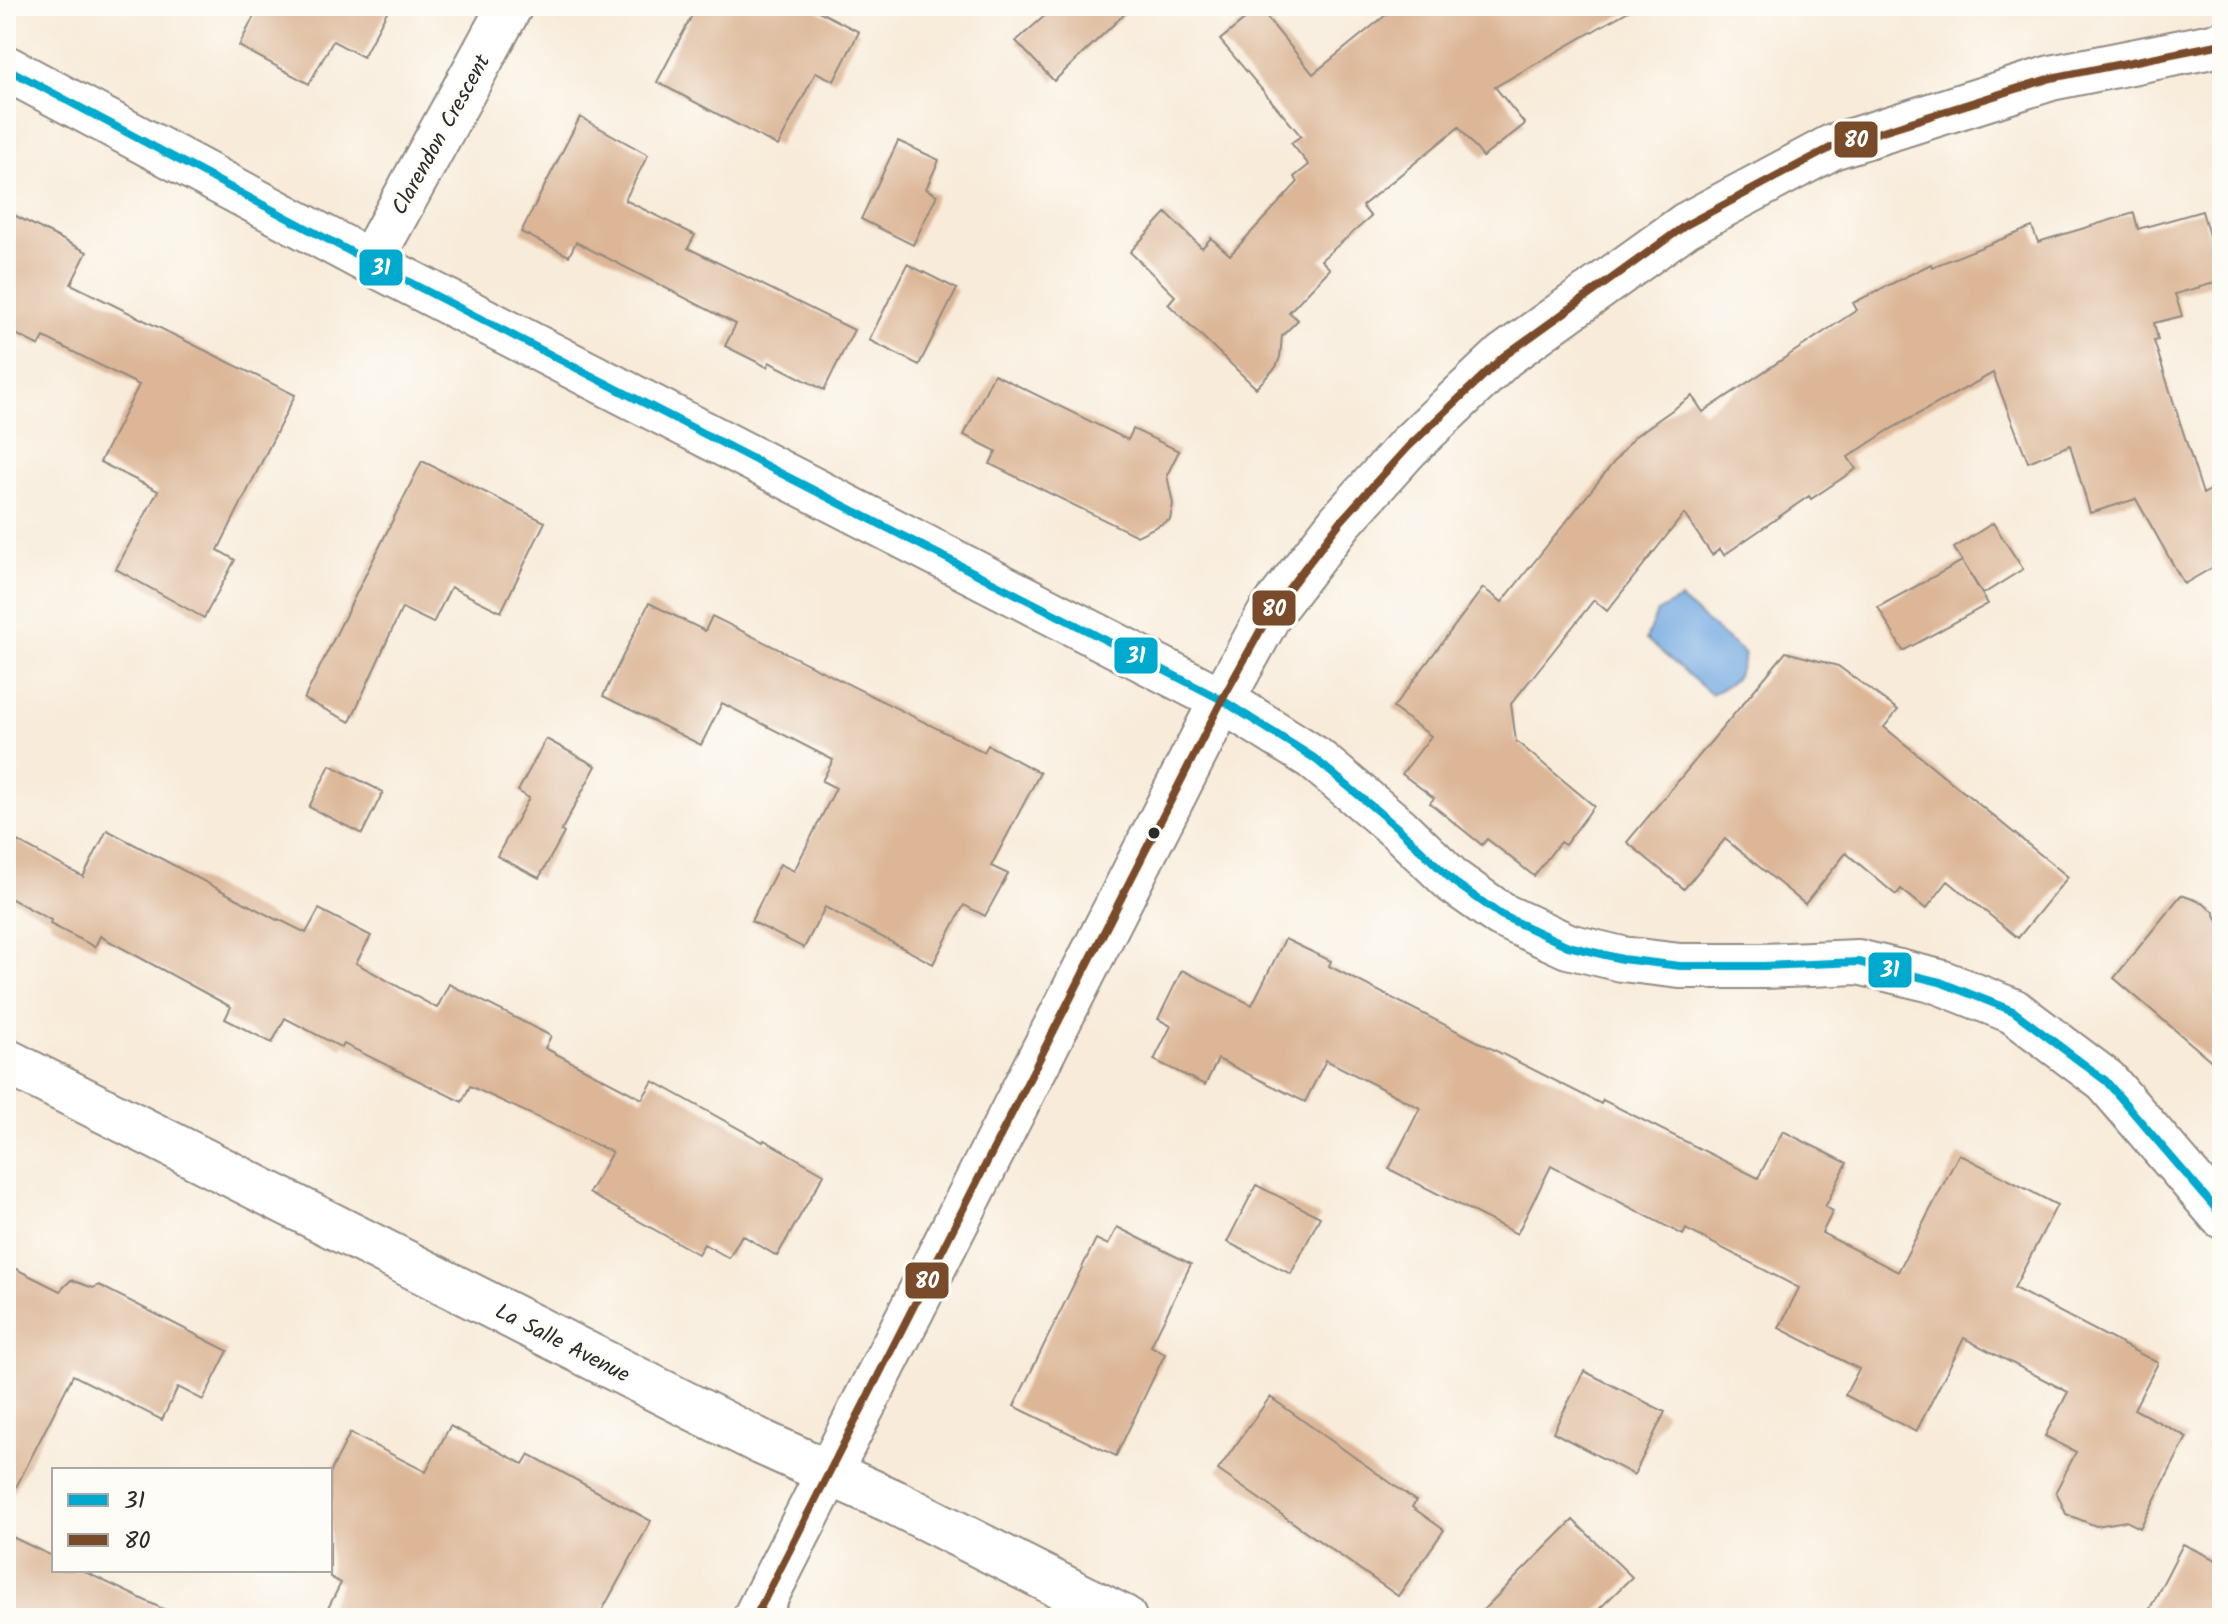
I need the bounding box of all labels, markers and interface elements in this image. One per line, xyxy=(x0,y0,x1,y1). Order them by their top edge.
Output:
street label: Clarendon Crescent xyxy=(384,48,501,222)
line badge: 80 xyxy=(1833,120,1879,159)
text: 80 xyxy=(1844,124,1869,159)
line badge: 31 xyxy=(358,248,404,287)
text: 31 xyxy=(371,252,391,287)
line badge: 80 xyxy=(1251,589,1297,627)
text: 80 xyxy=(1262,593,1287,628)
line badge: 31 xyxy=(1113,636,1159,675)
text: 31 xyxy=(1126,640,1146,675)
unlabelled marker xyxy=(1146,825,1162,841)
line badge: 31 xyxy=(1867,951,1913,989)
text: 31 xyxy=(1880,954,1900,989)
line badge: 80 xyxy=(904,1261,950,1300)
text: 80 xyxy=(915,1265,940,1300)
street label: La Salle Avenue xyxy=(488,1295,636,1393)
legend xyxy=(52,1468,332,1572)
text: 31 xyxy=(124,1482,145,1521)
text: 80 xyxy=(124,1522,150,1561)

